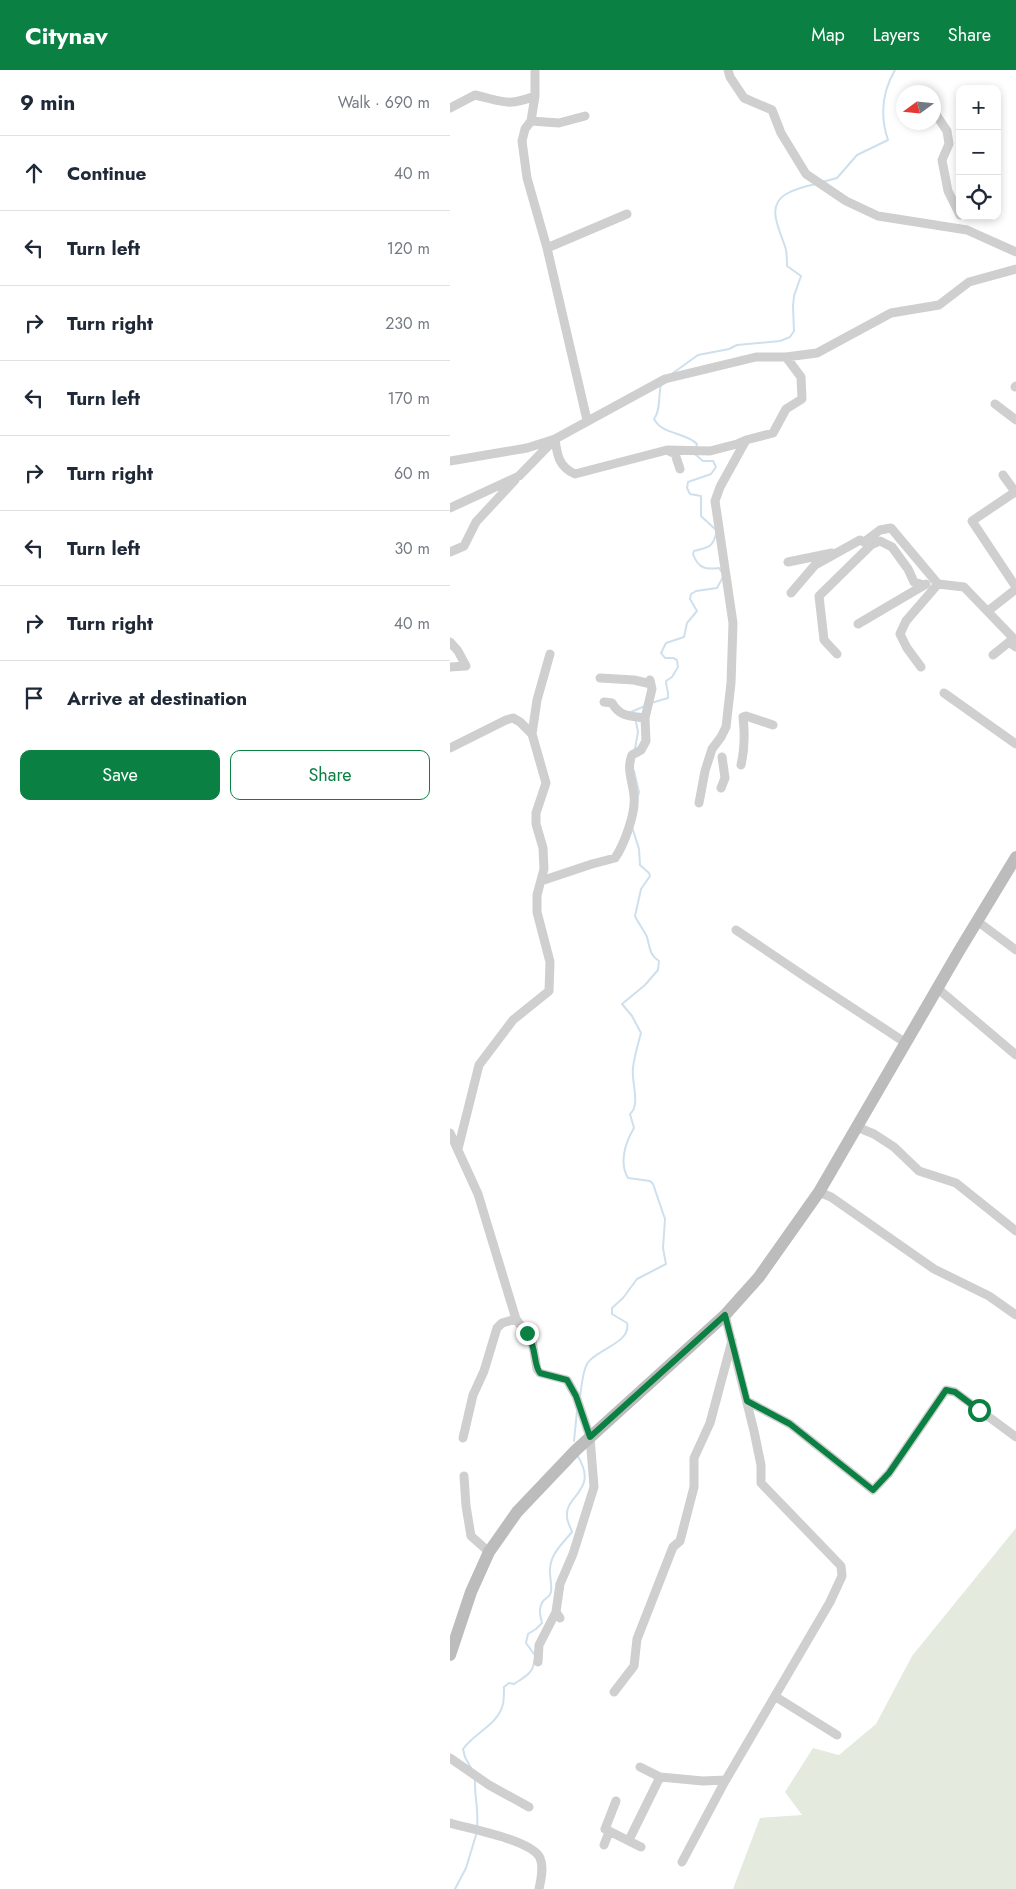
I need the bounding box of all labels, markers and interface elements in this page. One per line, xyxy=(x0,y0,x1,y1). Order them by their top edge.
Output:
text: Citynav xyxy=(25,18,108,53)
text: Map xyxy=(811,22,845,48)
text: Layers xyxy=(873,22,920,48)
text: Share xyxy=(948,22,991,48)
north arrow xyxy=(896,85,941,130)
map controls xyxy=(956,85,1001,220)
button: + xyxy=(956,85,1001,130)
text: 9 min xyxy=(20,88,75,118)
text: Walk · 690 m xyxy=(338,91,430,114)
button: − xyxy=(956,130,1001,175)
icon: ahead xyxy=(20,159,48,187)
text: Continue xyxy=(67,160,146,187)
text: 40 m xyxy=(394,162,430,185)
button: locate xyxy=(956,175,1001,220)
icon: left xyxy=(20,234,48,262)
text: Turn left xyxy=(67,235,140,262)
text: 120 m xyxy=(387,237,430,260)
icon: right xyxy=(20,309,48,337)
text: Turn right xyxy=(67,310,153,337)
text: 230 m xyxy=(385,312,430,335)
icon: left xyxy=(20,384,48,412)
text: Turn left xyxy=(67,385,140,412)
text: 170 m xyxy=(388,387,430,410)
icon: right xyxy=(20,459,48,487)
text: Turn right xyxy=(67,460,153,487)
text: 60 m xyxy=(394,462,430,485)
icon: left xyxy=(20,534,48,562)
text: Turn left xyxy=(67,535,140,562)
text: 30 m xyxy=(394,537,430,560)
icon: right xyxy=(20,609,48,637)
text: Turn right xyxy=(67,610,153,637)
text: 40 m xyxy=(394,612,430,635)
icon: arrive xyxy=(20,684,48,712)
text: Arrive at destination xyxy=(67,685,247,712)
button: Save xyxy=(20,750,220,800)
button: Share xyxy=(230,750,430,800)
route end xyxy=(516,1322,539,1345)
route start xyxy=(968,1399,991,1422)

